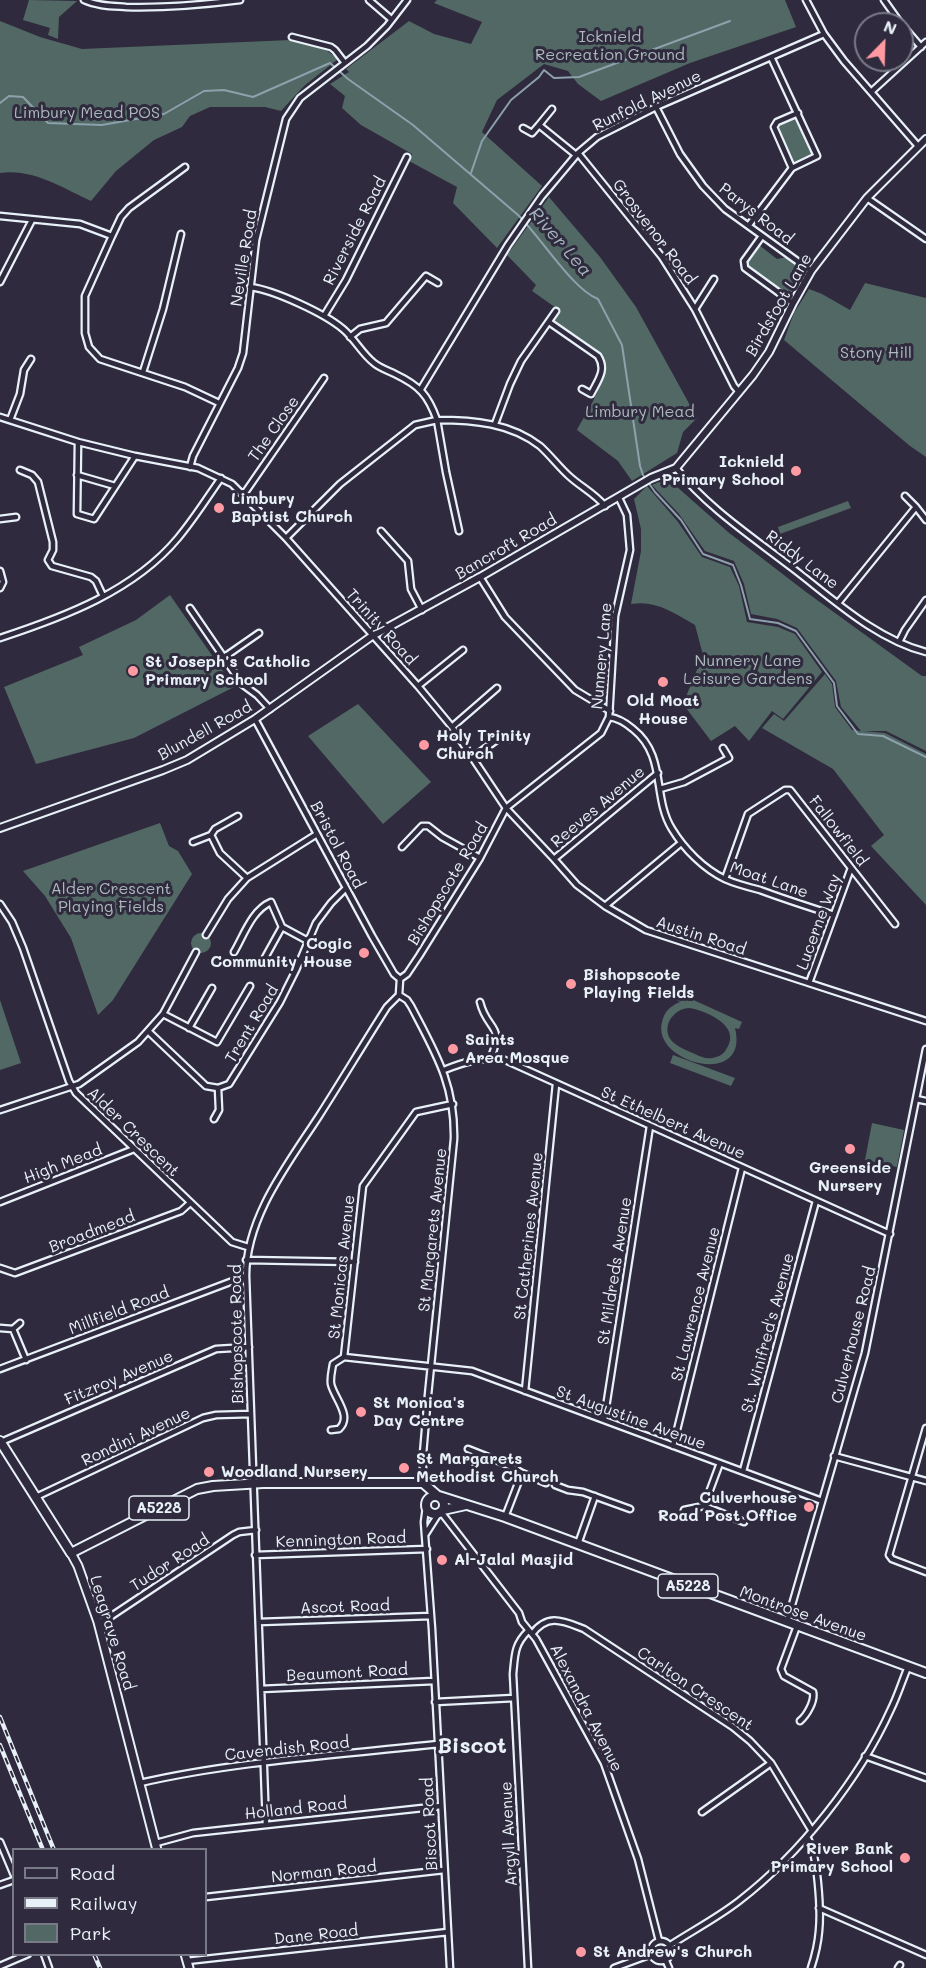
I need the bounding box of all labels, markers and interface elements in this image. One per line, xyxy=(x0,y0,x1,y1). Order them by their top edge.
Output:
north arrow xyxy=(854,12,914,72)
text: N xyxy=(881,15,900,39)
park label: Icknield Recreation Ground xyxy=(535,27,685,65)
street label: Runfold Avenue xyxy=(590,66,704,136)
park label: Limbury Mead POS xyxy=(14,103,160,123)
street label: Riverside Road xyxy=(319,174,391,288)
street label: Grosvenor Road xyxy=(608,176,700,288)
street label: Parys Road xyxy=(715,179,797,249)
water label: River Lea xyxy=(524,203,596,281)
street label: Neville Road xyxy=(227,208,261,308)
street label: Birdsfoot Lane xyxy=(742,250,816,360)
park label: Stony Hill xyxy=(840,343,912,363)
street label: The Close xyxy=(244,393,304,465)
park label: Limbury Mead xyxy=(585,402,695,422)
place label: Icknield Primary School xyxy=(661,452,784,490)
marker: Icknield Primary School xyxy=(789,464,803,478)
place label: Limbury Baptist Church xyxy=(231,489,353,527)
marker: Limbury Baptist Church xyxy=(212,501,226,515)
street label: Bancroft Road xyxy=(452,510,560,584)
street label: Riddy Lane xyxy=(762,526,842,594)
street label: Trinity Road xyxy=(342,585,420,669)
street label: Nunnery Lane xyxy=(588,602,616,710)
park label: Nunnery Lane Leisure Gardens xyxy=(683,651,813,689)
place label: St Joseph's Catholic Primary School xyxy=(145,652,310,690)
marker: St Joseph's Catholic Primary School xyxy=(126,664,140,678)
marker: Old Moat House xyxy=(656,675,670,689)
place label: Old Moat House xyxy=(627,691,699,729)
street label: Blundell Road xyxy=(155,697,255,765)
place label: Holy Trinity Church xyxy=(436,726,531,764)
marker: Holy Trinity Church xyxy=(417,738,431,752)
street label: Reeves Avenue xyxy=(547,762,649,852)
street label: Fallowfield xyxy=(805,792,871,870)
street label: Bristol Road xyxy=(306,798,368,892)
street label: Bishopscote Road xyxy=(404,819,492,949)
street label: Moat Lane xyxy=(727,858,811,902)
street label: Lucerne Way xyxy=(793,871,845,973)
park label: Alder Crescent Playing Fields xyxy=(51,879,171,917)
street label: Austin Road xyxy=(654,912,748,960)
place label: Cogic Community House xyxy=(210,934,352,972)
marker: Cogic Community House xyxy=(357,946,371,960)
place label: Bishopscote Playing Fields xyxy=(583,965,694,1003)
marker: Bishopscote Playing Fields xyxy=(564,977,578,991)
street label: Trent Road xyxy=(221,981,283,1067)
place label: Saints Area Mosque xyxy=(465,1030,569,1068)
marker: Saints Area Mosque xyxy=(446,1042,460,1056)
street label: Alder Crescent xyxy=(83,1083,183,1181)
street label: St Ethelbert Avenue xyxy=(598,1083,748,1163)
street label: High Mead xyxy=(21,1140,105,1188)
marker: Greenside Nursery xyxy=(843,1142,857,1156)
street label: St Margarets Avenue xyxy=(415,1147,451,1313)
street label: St Catherines Avenue xyxy=(511,1151,547,1321)
place label: Greenside Nursery xyxy=(809,1158,891,1196)
street label: St Monicas Avenue xyxy=(325,1194,359,1340)
street label: St Mildreds Avenue xyxy=(594,1196,636,1346)
street label: Broadmead xyxy=(46,1207,138,1257)
street label: St Lawrence Avenue xyxy=(668,1225,724,1383)
street label: St. Winifred's Avenue xyxy=(737,1251,799,1415)
street label: Bishopscote Road xyxy=(226,1264,248,1404)
street label: Culverhouse Road xyxy=(828,1265,880,1405)
street label: Millfield Road xyxy=(66,1283,172,1339)
street label: Fitzroy Avenue xyxy=(62,1346,176,1410)
street label: St Augustine Avenue xyxy=(553,1382,709,1454)
place label: St Monica's Day Centre xyxy=(373,1393,465,1431)
street label: Rondini Avenue xyxy=(79,1403,193,1471)
marker: St Monica's Day Centre xyxy=(354,1405,368,1419)
place label: St Margarets Methodist Church xyxy=(416,1449,559,1487)
marker: St Margarets Methodist Church xyxy=(397,1461,411,1475)
place label: Woodland Nursery xyxy=(221,1462,368,1482)
marker: Woodland Nursery xyxy=(202,1465,216,1479)
place label: Culverhouse Road Post Office xyxy=(658,1488,797,1526)
road number: A5228 xyxy=(129,1496,189,1520)
marker: Culverhouse Road Post Office xyxy=(802,1500,816,1514)
street label: Kennington Road xyxy=(275,1528,407,1552)
street label: Tudor Road xyxy=(127,1530,213,1596)
place label: Al-Jalal Masjid xyxy=(454,1550,573,1570)
marker: Al-Jalal Masjid xyxy=(435,1553,449,1567)
street label: Leagrave Road xyxy=(85,1573,139,1693)
road number: A5228 xyxy=(658,1574,718,1598)
street label: Montrose Avenue xyxy=(737,1582,869,1646)
street label: Ascot Road xyxy=(300,1596,390,1618)
street label: Alexandra Avenue xyxy=(546,1641,626,1775)
street label: Carlton Crescent xyxy=(633,1643,757,1735)
street label: Beaumont Road xyxy=(286,1660,408,1686)
street label: Cavendish Road xyxy=(224,1733,350,1765)
district label: Biscot xyxy=(437,1733,507,1759)
street label: Biscot Road xyxy=(418,1777,442,1871)
street label: Argyll Avenue xyxy=(497,1781,521,1887)
street label: Holland Road xyxy=(244,1794,348,1824)
place label: River Bank Primary School xyxy=(770,1839,893,1877)
legend xyxy=(12,1848,207,1956)
marker: River Bank Primary School xyxy=(898,1851,912,1865)
street label: Norman Road xyxy=(270,1857,378,1887)
text: Road xyxy=(70,1861,115,1885)
text: Railway xyxy=(70,1891,137,1915)
text: Park xyxy=(70,1921,111,1945)
street label: Dane Road xyxy=(273,1921,359,1949)
place label: St Andrew's Church xyxy=(593,1942,752,1962)
marker: St Andrew's Church xyxy=(574,1945,588,1959)

